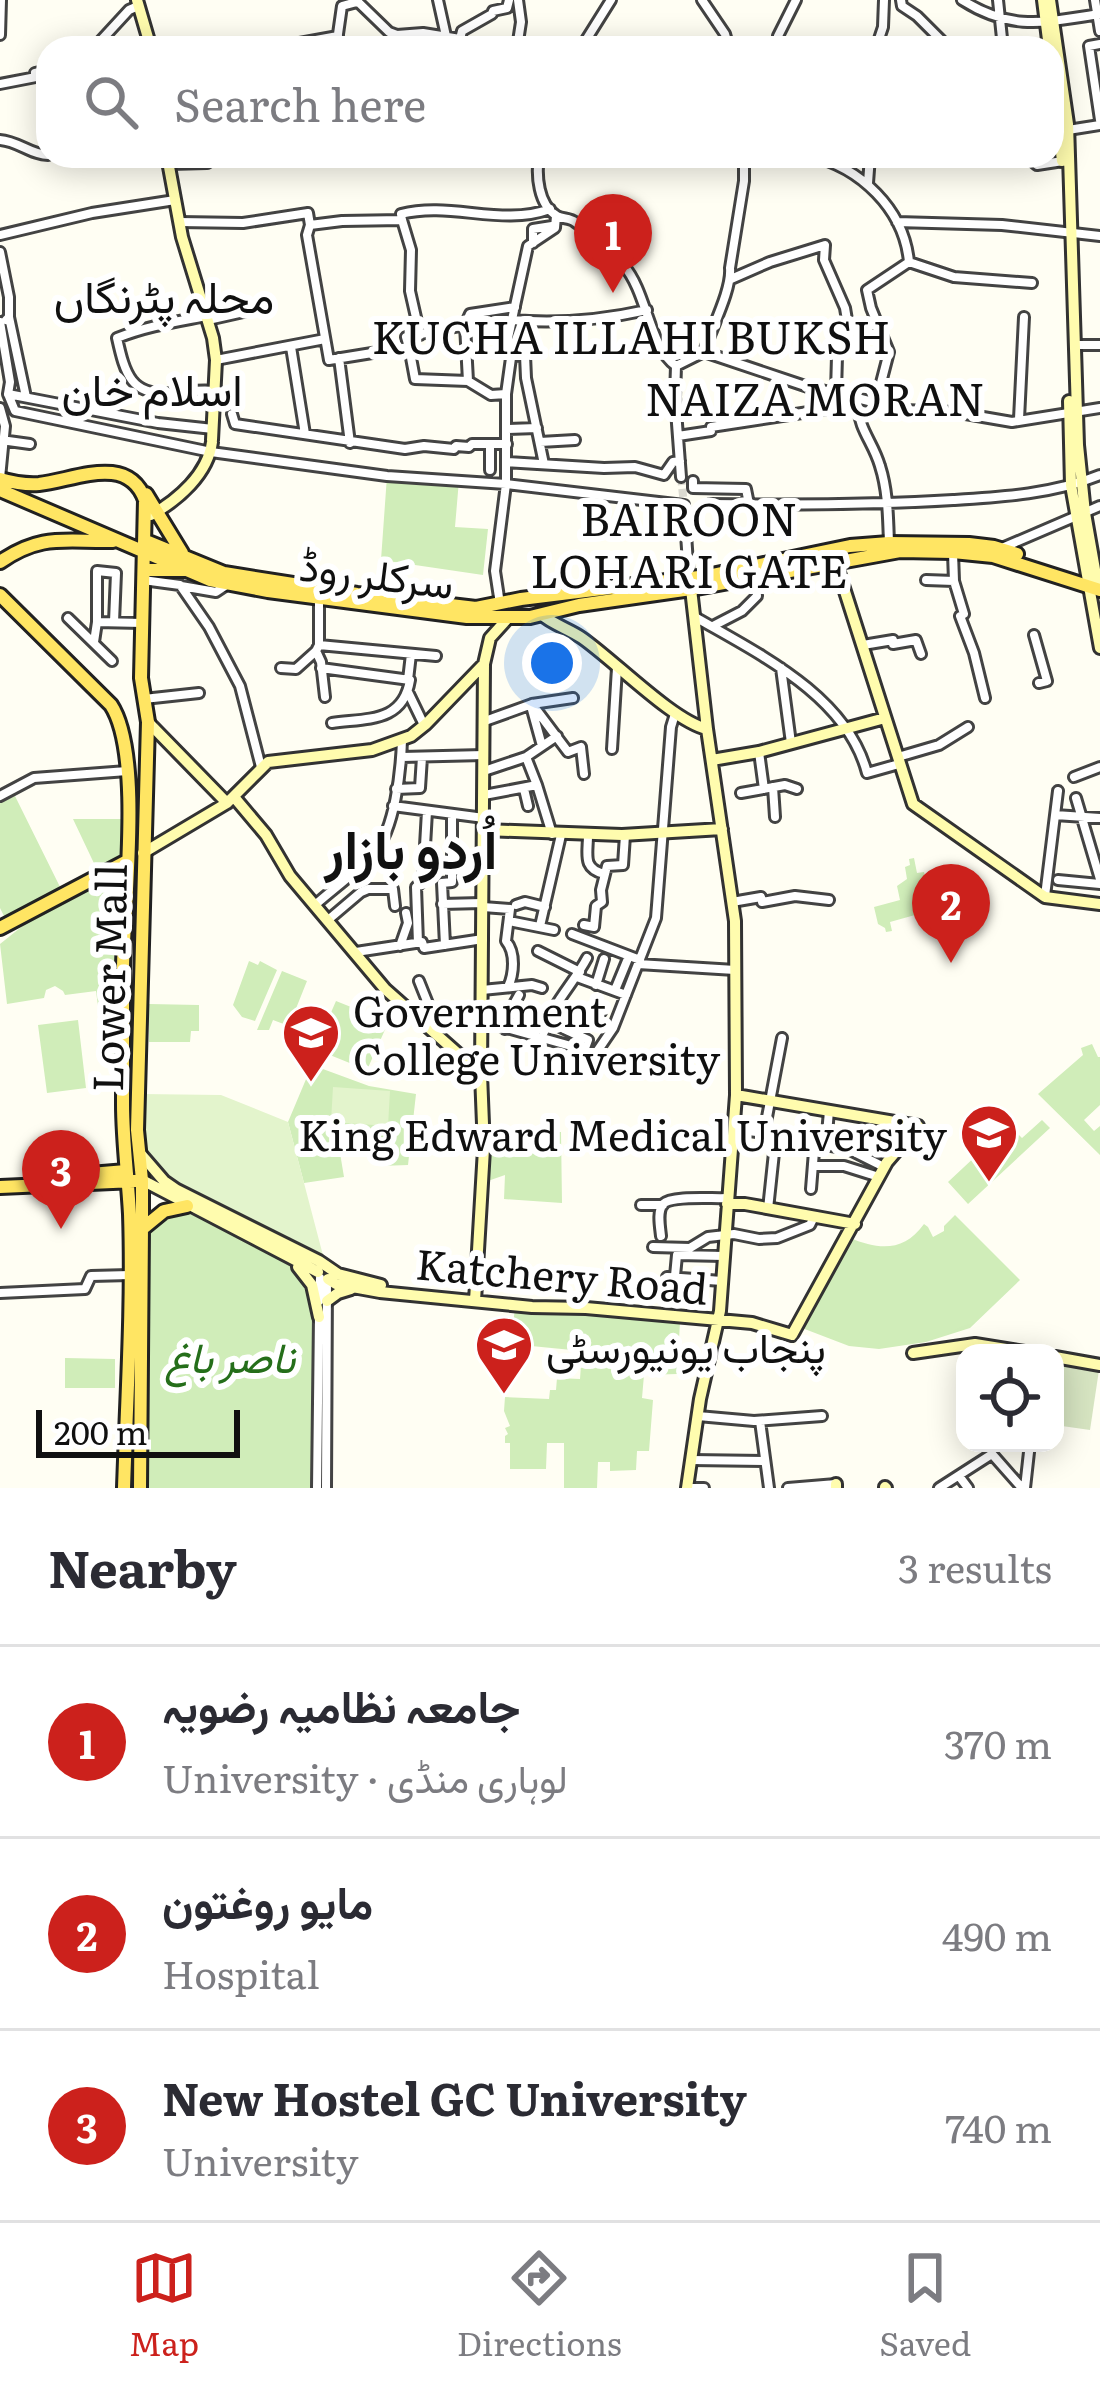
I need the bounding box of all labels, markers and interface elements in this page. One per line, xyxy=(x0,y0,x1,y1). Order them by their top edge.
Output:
search box xyxy=(36,36,1064,168)
icon: search xyxy=(78,69,144,135)
text: Search here xyxy=(174,69,426,136)
pin: 1 xyxy=(574,194,652,293)
district label: محلہ پٹرنگاں xyxy=(54,260,274,328)
district label: KUCHA ILLAHI BUKSH xyxy=(372,301,890,368)
district label: اسلام خان xyxy=(61,353,243,420)
district label: NAIZA MORAN xyxy=(645,363,985,430)
district label: BAIROON LOHARI GATE xyxy=(530,483,848,602)
street label: سرکلر روڈ xyxy=(297,532,457,612)
your location xyxy=(522,633,582,693)
district label: اُردو بازار xyxy=(323,805,497,886)
street label: Lower Mall xyxy=(74,863,140,1093)
pin: 2 xyxy=(912,864,990,963)
place label: Government College University xyxy=(353,978,721,1088)
school or university icon: Government College University xyxy=(280,1002,342,1084)
place label: King Edward Medical University xyxy=(298,1102,948,1164)
school or university icon: King Edward Medical University xyxy=(958,1102,1020,1184)
pin: 3 xyxy=(22,1130,100,1229)
street label: Katchery Road xyxy=(413,1230,711,1318)
school or university icon: پنجاب یونیورسٹی xyxy=(473,1314,535,1396)
place label: پنجاب یونیورسٹی xyxy=(546,1314,826,1377)
park label: ناصر باغ xyxy=(165,1324,297,1388)
map controls xyxy=(956,1344,1064,1452)
button: locate xyxy=(956,1344,1064,1452)
scale bar xyxy=(36,1404,240,1457)
text: 200 m xyxy=(54,1406,148,1455)
text: Nearby xyxy=(48,1528,237,1604)
text: 3 results xyxy=(898,1537,1052,1595)
text: جامعہ نظامیہ رضویہ xyxy=(162,1670,520,1737)
text: 1 xyxy=(79,1713,95,1771)
text: 370 m xyxy=(944,1713,1052,1771)
text: University · لوہاری منڈی xyxy=(162,1747,568,1805)
text: مایو روغتون xyxy=(162,1866,373,1933)
text: 2 xyxy=(77,1905,97,1963)
text: 490 m xyxy=(942,1905,1052,1963)
text: Hospital xyxy=(162,1943,320,2001)
text: New Hostel GC University xyxy=(162,2063,747,2130)
text: 3 xyxy=(76,2097,98,2155)
text: 740 m xyxy=(945,2097,1052,2155)
text: University xyxy=(162,2130,358,2188)
tab: Map xyxy=(129,2245,199,2366)
tab: Directions xyxy=(457,2245,622,2366)
tab: Saved xyxy=(879,2245,971,2366)

